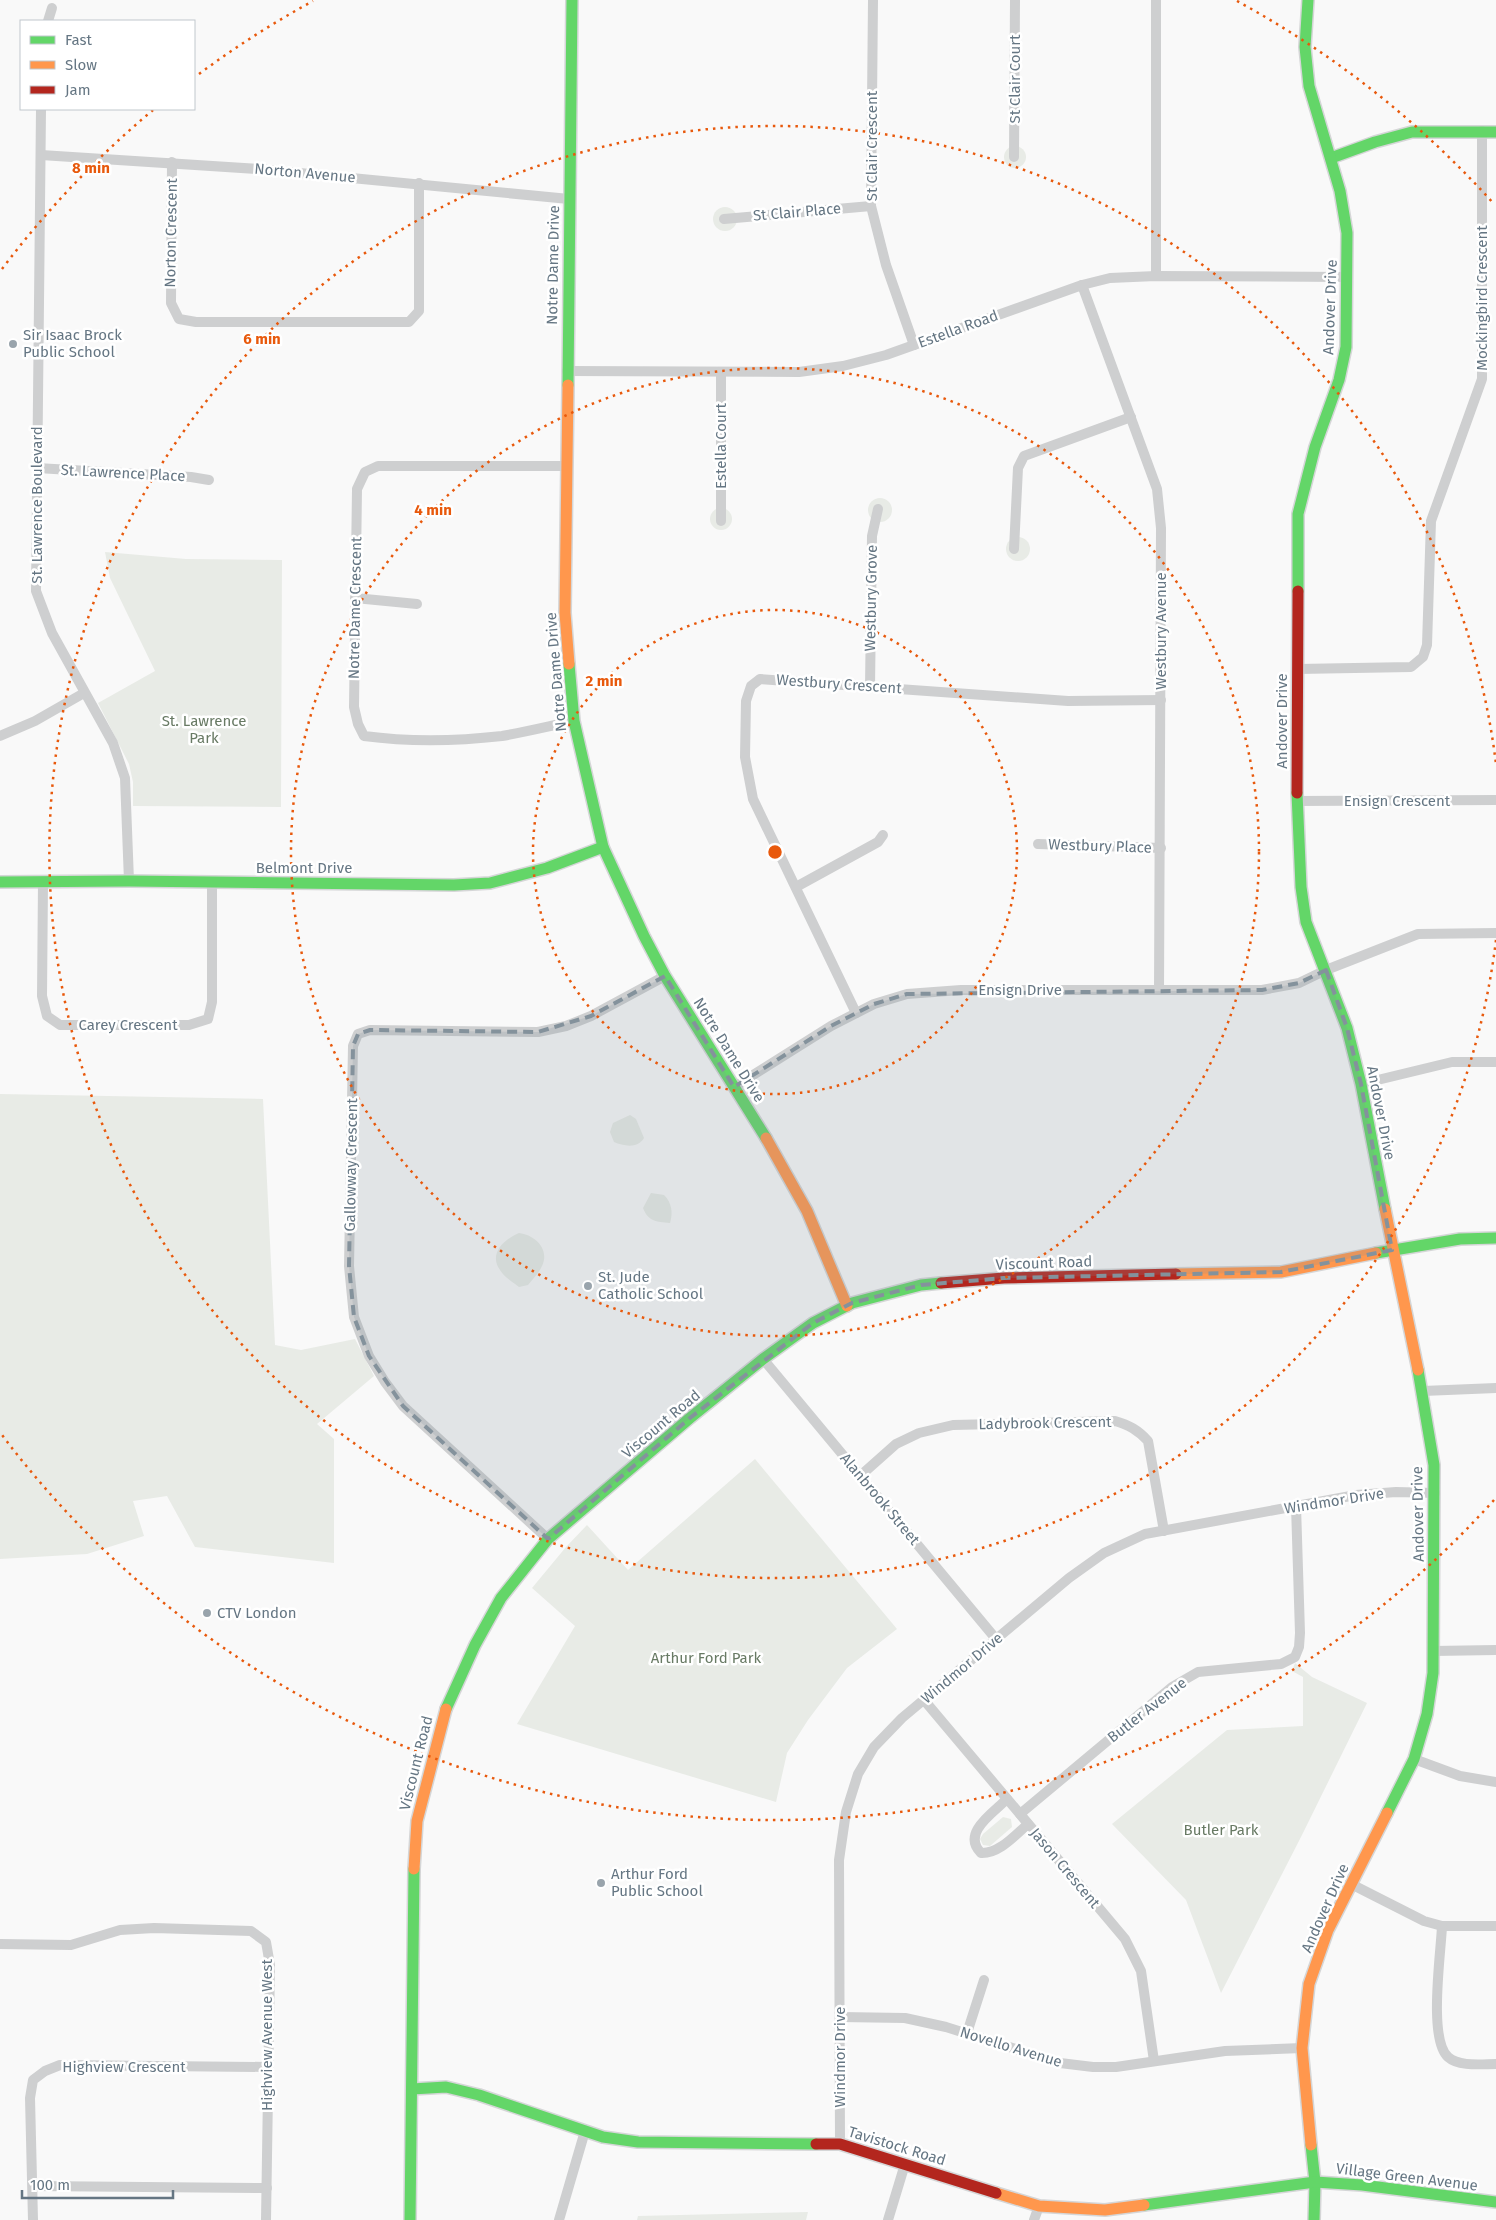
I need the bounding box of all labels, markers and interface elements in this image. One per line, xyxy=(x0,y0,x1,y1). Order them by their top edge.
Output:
legend xyxy=(20,20,195,110)
text: Fast xyxy=(65,31,92,49)
street label: St Clair Court xyxy=(1006,34,1024,124)
text: Slow xyxy=(65,56,97,74)
text: Jam xyxy=(65,81,91,99)
street label: St Clair Crescent xyxy=(863,90,881,201)
text: 8 min xyxy=(72,159,110,177)
street label: Norton Avenue xyxy=(254,160,356,186)
street label: Norton Crescent xyxy=(161,178,181,288)
street label: St Clair Place xyxy=(752,199,842,225)
street label: Notre Dame Drive xyxy=(543,205,563,325)
street label: Mockingbird Crescent xyxy=(1473,225,1491,371)
street label: Andover Drive xyxy=(1319,259,1341,355)
street label: Estella Road xyxy=(916,306,1000,352)
place label: Sir Isaac Brock Public School xyxy=(23,326,122,361)
text: 6 min xyxy=(243,330,281,348)
marker: Sir Isaac Brock Public School xyxy=(7,338,19,350)
street label: Estella Court xyxy=(712,402,730,489)
street label: St. Lawrence Boulevard xyxy=(28,426,46,584)
street label: St. Lawrence Place xyxy=(60,461,186,485)
text: 4 min xyxy=(414,501,452,519)
street label: Notre Dame Crescent xyxy=(345,536,365,679)
street label: Westbury Grove xyxy=(861,545,881,651)
street label: Westbury Avenue xyxy=(1152,572,1170,690)
street label: Notre Dame Drive xyxy=(542,612,570,732)
street label: Westbury Crescent xyxy=(776,671,903,697)
text: 2 min xyxy=(586,672,622,690)
street label: Andover Drive xyxy=(1273,673,1291,769)
park label: St. Lawrence Park xyxy=(162,712,246,747)
street label: Ensign Crescent xyxy=(1344,792,1451,810)
street label: Westbury Place xyxy=(1048,835,1152,857)
centre of rings xyxy=(766,843,784,861)
street label: Belmont Drive xyxy=(256,859,352,877)
street label: Ensign Drive xyxy=(978,981,1062,999)
street label: Notre Dame Drive xyxy=(690,994,768,1106)
street label: Carey Crescent xyxy=(78,1016,178,1034)
street label: Andover Drive xyxy=(1363,1064,1399,1162)
street label: Gallowway Crescent xyxy=(341,1098,361,1232)
street label: Viscount Road xyxy=(995,1252,1093,1274)
place label: St. Jude Catholic School xyxy=(598,1268,704,1303)
marker: St. Jude Catholic School xyxy=(582,1280,594,1292)
street label: Viscount Road xyxy=(618,1386,704,1462)
street label: Ladybrook Crescent xyxy=(978,1413,1112,1433)
street label: Alanbrook Street xyxy=(836,1450,924,1549)
street label: Andover Drive xyxy=(1408,1466,1428,1562)
street label: Windmor Drive xyxy=(1283,1484,1385,1518)
place label: CTV London xyxy=(217,1604,297,1622)
marker: CTV London xyxy=(201,1607,213,1619)
street label: Windmor Drive xyxy=(918,1629,1006,1707)
park label: Arthur Ford Park xyxy=(651,1649,762,1667)
street label: Butler Avenue xyxy=(1104,1674,1190,1746)
street label: Viscount Road xyxy=(396,1714,436,1812)
park label: Butler Park xyxy=(1184,1821,1259,1839)
street label: Jason Crescent xyxy=(1026,1824,1104,1912)
street label: Andover Drive xyxy=(1297,1861,1353,1955)
place label: Arthur Ford Public School xyxy=(611,1865,703,1900)
marker: Arthur Ford Public School xyxy=(595,1877,607,1889)
street label: Highview Avenue West xyxy=(258,1958,276,2111)
street label: Windmor Drive xyxy=(831,2007,849,2107)
street label: Novello Avenue xyxy=(958,2023,1064,2071)
street label: Highview Crescent xyxy=(62,2058,186,2076)
street label: Tavistock Road xyxy=(846,2123,948,2169)
street label: Village Green Avenue xyxy=(1335,2159,1479,2195)
scale bar xyxy=(22,2168,174,2200)
text: 100 m xyxy=(30,2176,70,2194)

